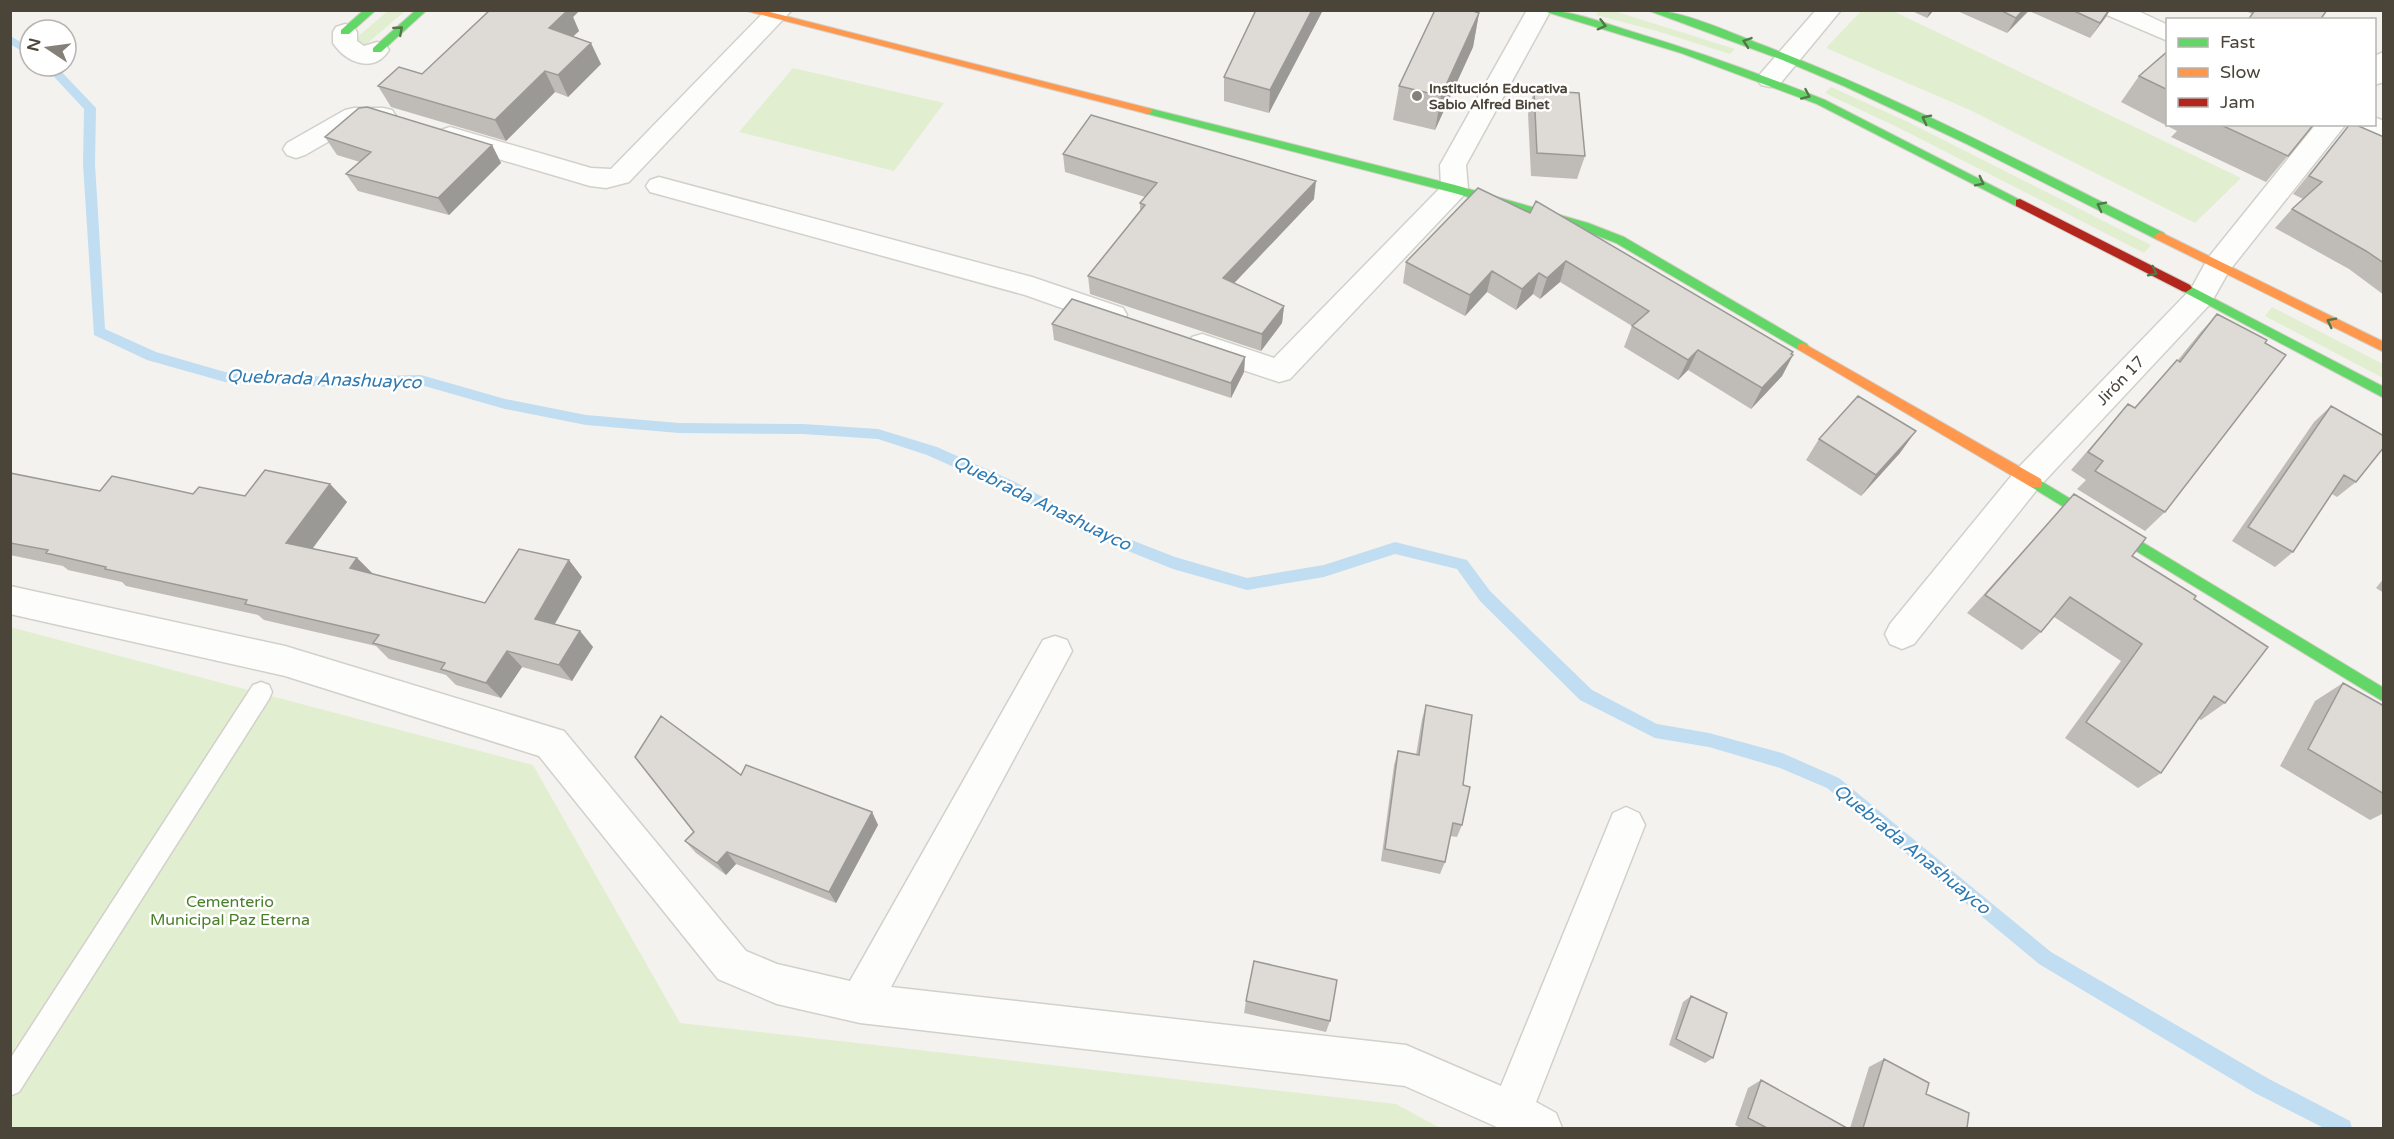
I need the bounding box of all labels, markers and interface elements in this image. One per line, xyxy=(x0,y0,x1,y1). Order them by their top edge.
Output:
north arrow xyxy=(18,18,78,78)
one-way arrow xyxy=(1596,18,1606,31)
legend xyxy=(2166,18,2376,126)
one-way arrow xyxy=(392,27,403,38)
text: Fast xyxy=(2220,31,2255,53)
text: N xyxy=(23,36,46,53)
one-way arrow xyxy=(1742,37,1753,49)
text: Slow xyxy=(2220,61,2261,83)
place label: Institución Educativa Sabio Alfred Binet xyxy=(1429,80,1568,113)
one-way arrow xyxy=(1799,88,1810,100)
marker: Institución Educativa Sabio Alfred Binet xyxy=(1410,89,1424,103)
text: Jam xyxy=(2220,91,2255,113)
one-way arrow xyxy=(1922,115,1933,126)
one-way arrow xyxy=(1974,175,1985,186)
one-way arrow xyxy=(2096,202,2107,214)
one-way arrow xyxy=(2147,264,2158,276)
one-way arrow xyxy=(2327,318,2338,329)
street label: Jirón 17 xyxy=(2092,352,2149,410)
water label: Quebrada Anashuayco xyxy=(226,365,423,393)
water label: Quebrada Anashuayco xyxy=(950,450,1135,556)
water label: Quebrada Anashuayco xyxy=(1829,779,1996,920)
park label: Cementerio Municipal Paz Eterna xyxy=(150,892,310,930)

